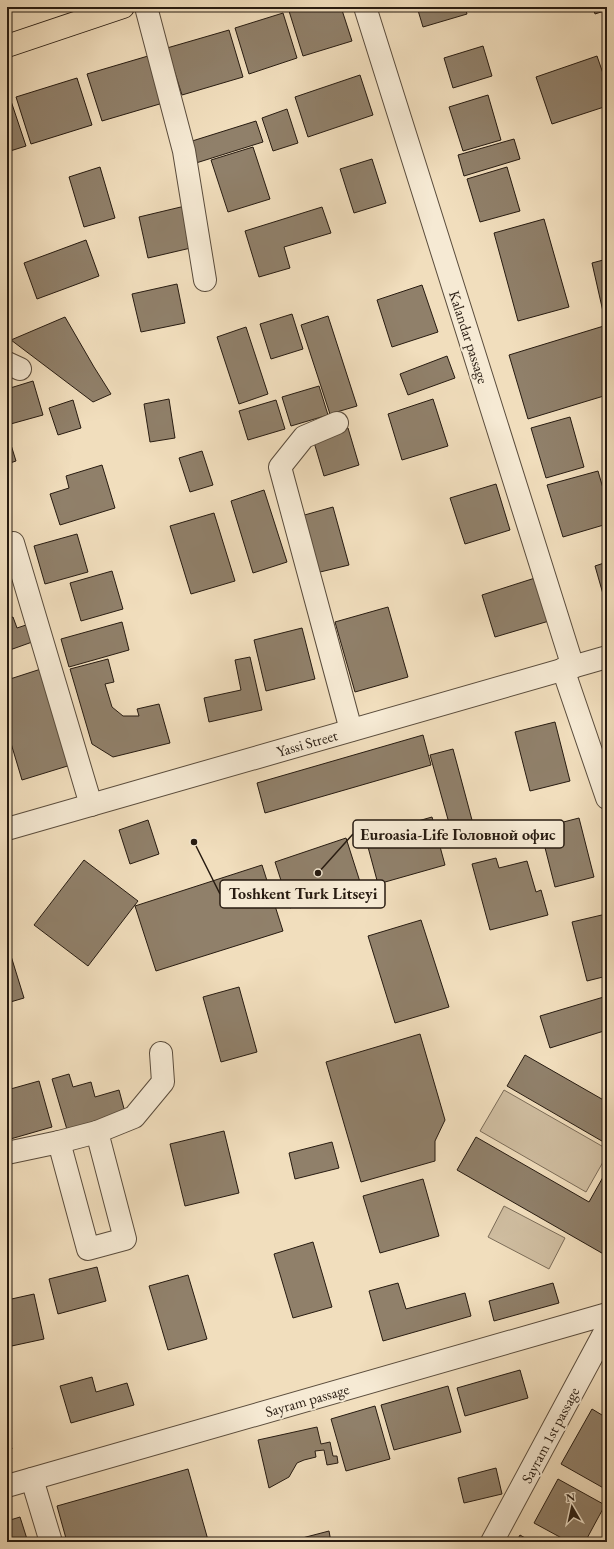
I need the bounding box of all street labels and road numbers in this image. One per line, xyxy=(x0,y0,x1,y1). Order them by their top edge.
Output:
street label: Kalandar passage xyxy=(445,288,493,386)
street label: Yassi Street xyxy=(274,725,340,761)
street label: Sayram passage xyxy=(263,1379,351,1421)
street label: Sayram 1st passage xyxy=(517,1383,583,1486)

